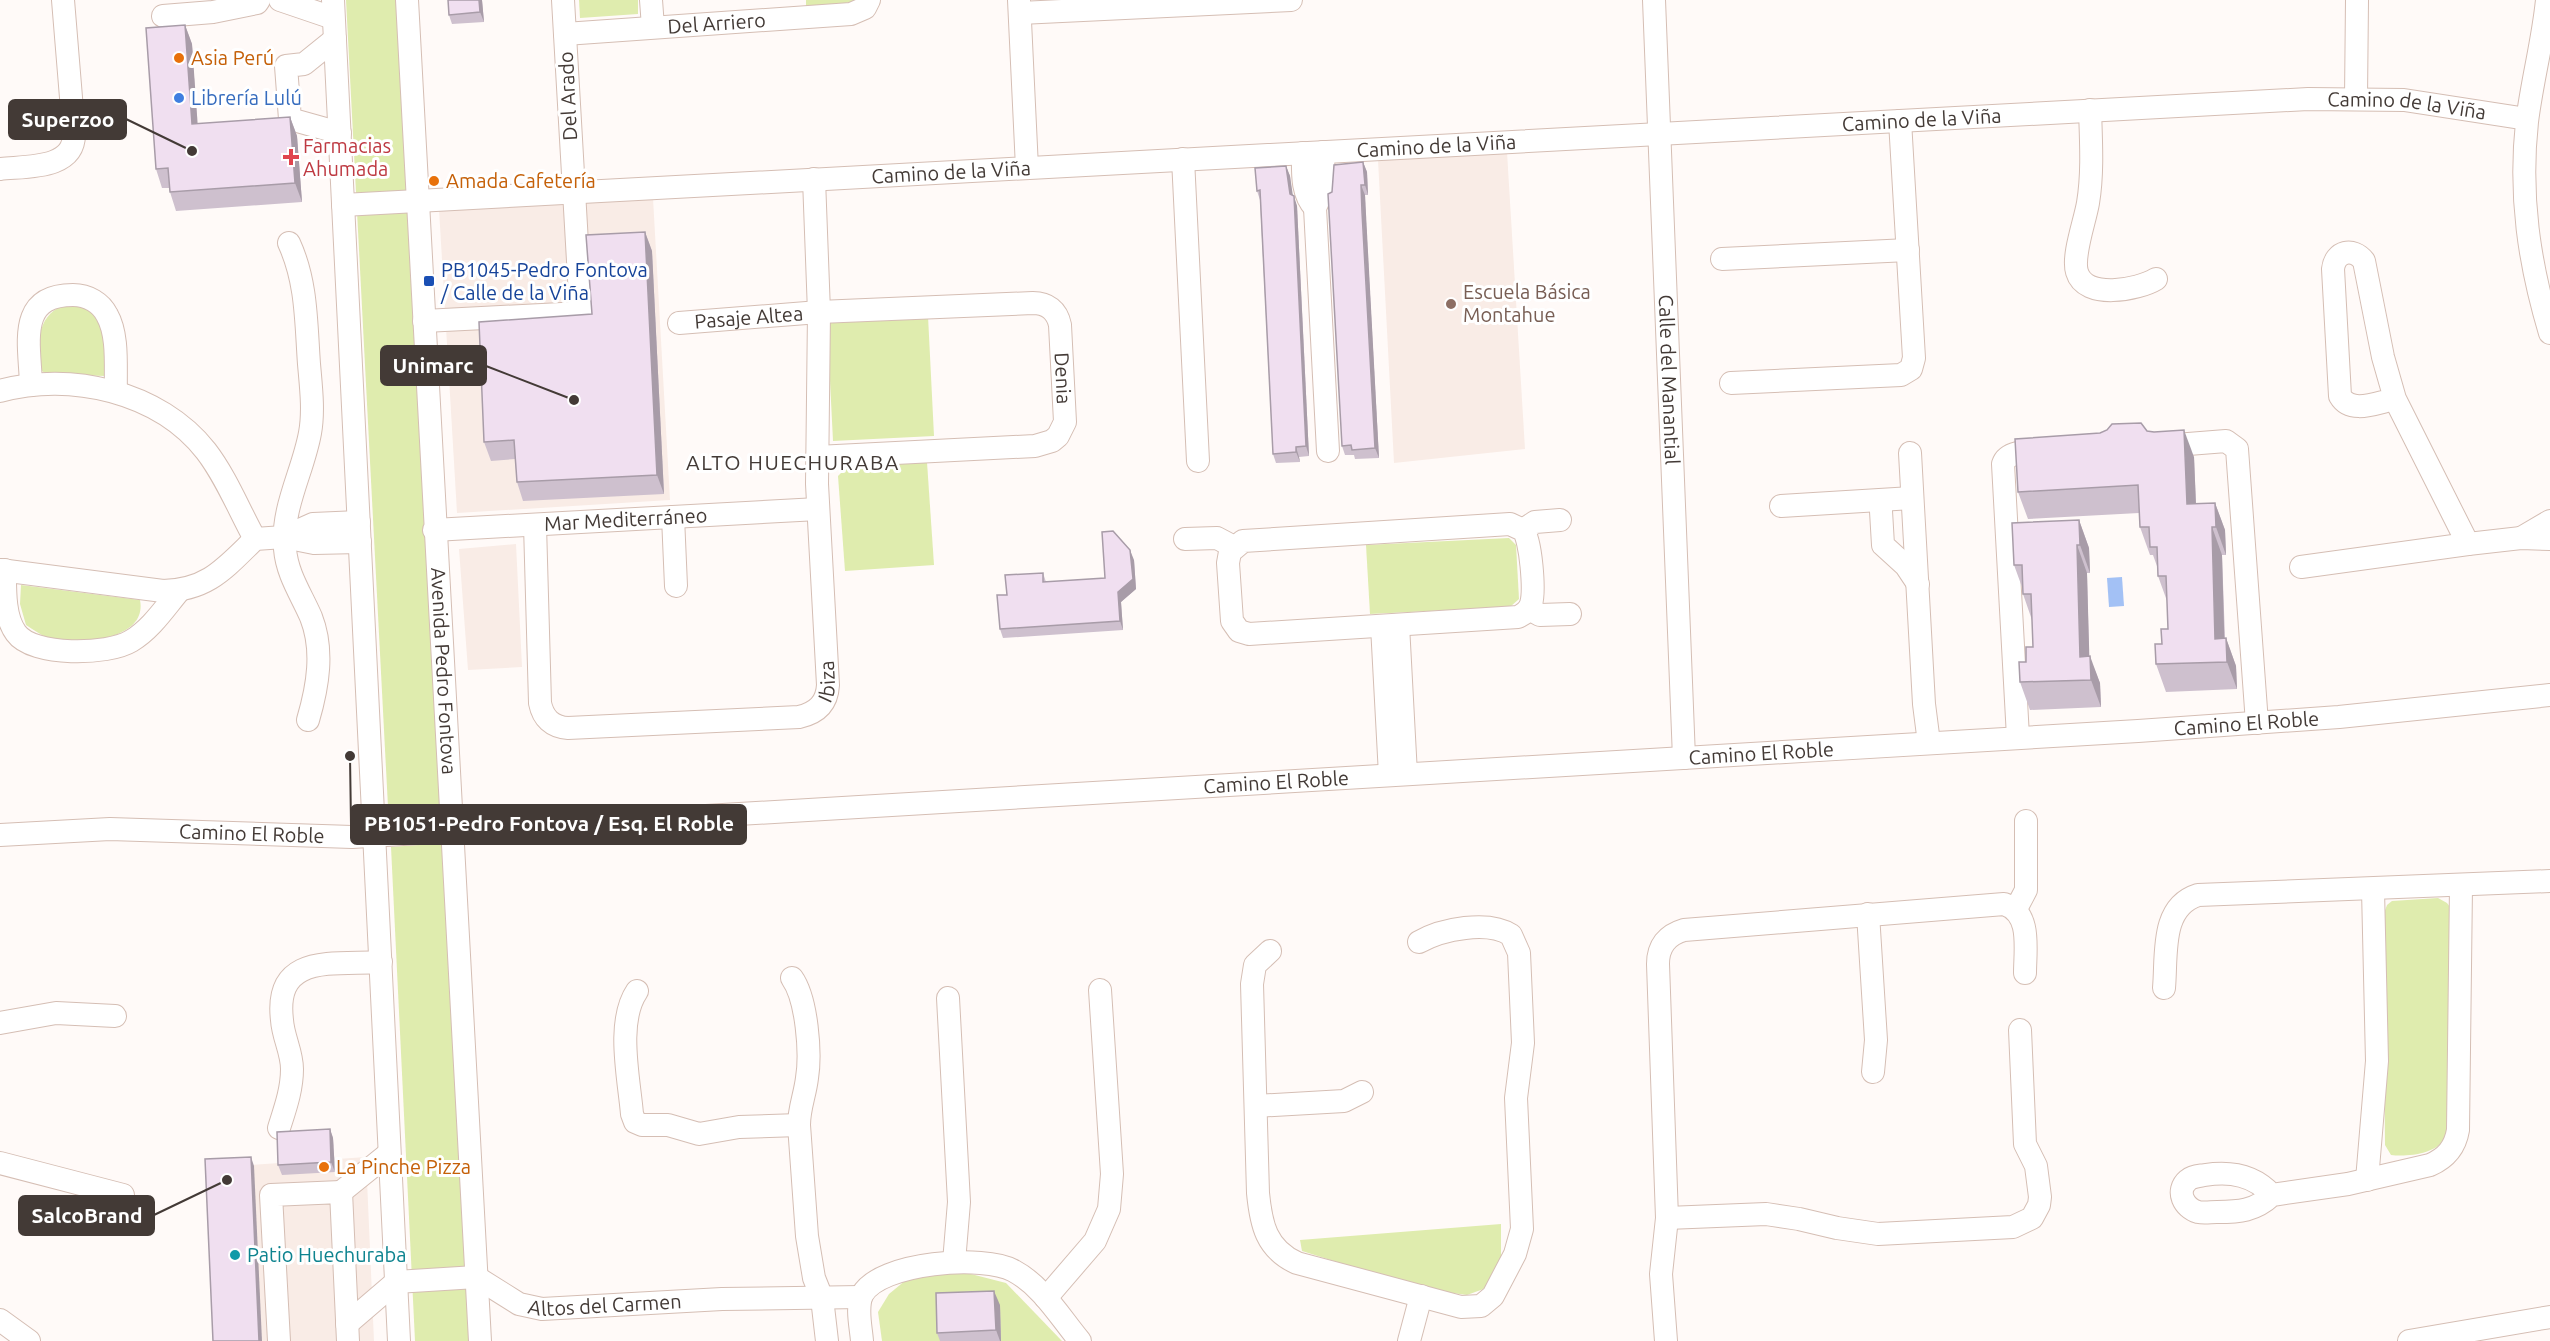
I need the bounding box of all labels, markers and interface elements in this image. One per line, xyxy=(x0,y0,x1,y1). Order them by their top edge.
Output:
street label: Del Arriero xyxy=(667,8,766,38)
place label: Asia Perú xyxy=(191,46,274,69)
marker: Asia Perú xyxy=(172,51,186,65)
street label: Del Arado xyxy=(554,51,581,141)
place label: Librería Lulú xyxy=(191,86,302,109)
street label: Camino de la Viña xyxy=(2327,87,2488,124)
marker: Librería Lulú xyxy=(172,91,186,105)
callout: Superzoo xyxy=(9,100,126,139)
street label: Camino de la Viña xyxy=(1841,104,2002,135)
text: Superzoo xyxy=(22,107,114,131)
street label: Camino de la Viña xyxy=(1356,130,1517,161)
place label: Farmacias Ahumada xyxy=(303,134,391,180)
marker: Farmacias Ahumada xyxy=(284,150,298,164)
street label: Camino de la Viña xyxy=(871,156,1032,187)
place label: Amada Cafetería xyxy=(446,169,596,192)
marker: Amada Cafetería xyxy=(427,174,441,188)
place label: PB1045-Pedro Fontova / Calle de la Viña xyxy=(440,258,648,304)
marker: PB1045-Pedro Fontova / Calle de la Viña xyxy=(422,274,436,288)
place label: Escuela Básica Montahue xyxy=(1463,280,1591,326)
street label: Calle del Manantial xyxy=(1655,294,1684,465)
marker: Escuela Básica Montahue xyxy=(1444,297,1458,311)
street label: Pasaje Altea xyxy=(694,301,804,333)
callout: Unimarc xyxy=(381,346,486,385)
street label: Denia xyxy=(1050,352,1076,405)
text: Unimarc xyxy=(392,353,474,377)
district label: ALTO HUECHURABA xyxy=(686,450,900,474)
street label: Mar Mediterráneo xyxy=(544,503,708,535)
street label: Avenida Pedro Fontova xyxy=(427,567,461,775)
street label: Ibiza xyxy=(813,660,839,706)
street label: Camino El Roble xyxy=(2173,706,2320,739)
street label: Camino El Roble xyxy=(1688,737,1835,769)
street label: Camino El Roble xyxy=(1203,766,1349,797)
callout: PB1051-Pedro Fontova / Esq. El Roble xyxy=(351,805,746,844)
text: PB1051-Pedro Fontova / Esq. El Roble xyxy=(364,811,734,835)
street label: Camino El Roble xyxy=(179,819,325,847)
place label: La Pinche Pizza xyxy=(336,1155,471,1178)
marker: La Pinche Pizza xyxy=(317,1160,331,1174)
callout: SalcoBrand xyxy=(19,1196,154,1235)
text: SalcoBrand xyxy=(31,1203,143,1227)
place label: Patio Huechuraba xyxy=(247,1243,406,1266)
marker: Patio Huechuraba xyxy=(228,1248,242,1262)
street label: Altos del Carmen xyxy=(526,1289,682,1320)

